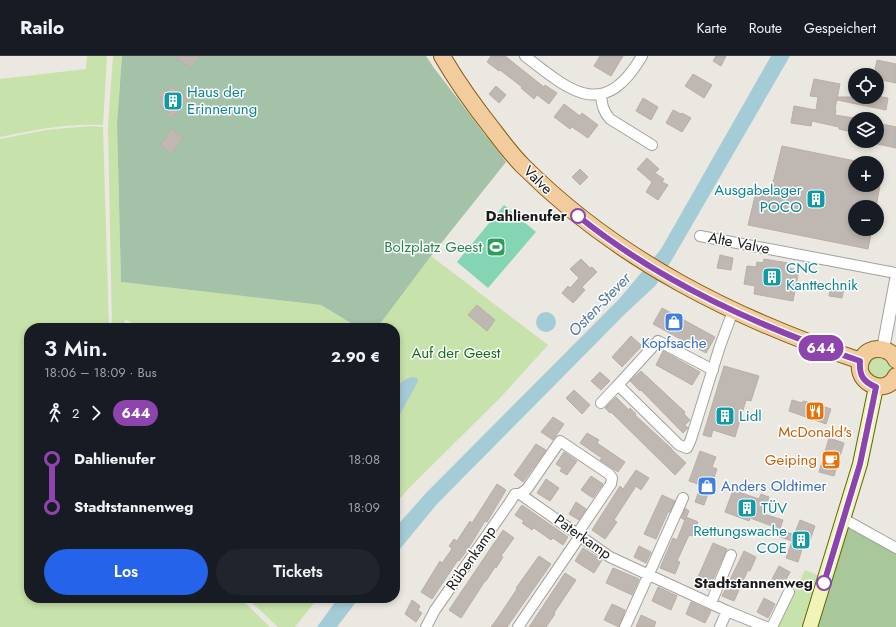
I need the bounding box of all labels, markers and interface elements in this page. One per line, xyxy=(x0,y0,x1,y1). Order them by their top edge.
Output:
text: Railo xyxy=(20,14,64,41)
text: Karte xyxy=(697,18,727,38)
text: Route xyxy=(749,18,782,38)
text: Gespeichert xyxy=(804,18,876,38)
map controls xyxy=(848,68,884,236)
button: locate xyxy=(848,68,884,104)
place label: Haus der Erinnerung xyxy=(187,81,257,120)
building icon: Haus der Erinnerung xyxy=(162,90,184,112)
button: layers xyxy=(848,112,884,148)
button: + xyxy=(848,156,884,192)
street label: Valve xyxy=(518,161,558,200)
place label: Ausgabelager POCO xyxy=(714,179,803,218)
building icon: Ausgabelager POCO xyxy=(805,188,827,210)
button: − xyxy=(848,200,884,236)
place label: Dahlienufer xyxy=(485,205,568,227)
marker: Dahlienufer xyxy=(570,208,586,224)
street label: Alte Valve xyxy=(706,226,772,260)
place label: Bolzplatz Geest xyxy=(384,236,482,258)
sports icon: Bolzplatz Geest xyxy=(485,236,507,258)
place label: CNC Kanttechnik xyxy=(786,257,858,296)
water label: Osten-Stever xyxy=(563,266,637,342)
building icon: CNC Kanttechnik xyxy=(761,266,783,288)
shop icon: Kopfsache xyxy=(663,311,685,333)
text: 3 Min. xyxy=(44,332,108,364)
place label: Kopfsache xyxy=(641,332,707,354)
line badge: 644 xyxy=(798,335,844,361)
text: 644 xyxy=(807,338,835,358)
park label: Auf der Geest xyxy=(412,342,501,364)
text: 2.90 € xyxy=(331,346,380,368)
text: 18:06 – 18:09 · Bus xyxy=(44,363,157,382)
restaurant icon: McDonald's xyxy=(804,400,826,422)
icon: walk xyxy=(44,402,66,424)
icon: forward xyxy=(85,402,107,424)
text: 644 xyxy=(121,403,150,423)
text: 2 xyxy=(72,404,79,423)
building icon: Lidl xyxy=(714,405,736,427)
place label: Lidl xyxy=(739,405,762,427)
place label: McDonald's xyxy=(778,421,852,443)
text: Dahlienufer xyxy=(74,448,156,470)
place label: Geiping xyxy=(765,449,817,471)
cafe icon: Geiping xyxy=(820,449,842,471)
text: 18:08 xyxy=(348,450,380,469)
shop icon: Anders Oldtimer xyxy=(696,475,718,497)
place label: Anders Oldtimer xyxy=(721,475,828,497)
text: Stadtstannenweg xyxy=(74,496,193,518)
building icon: TÜV xyxy=(736,497,758,519)
place label: TÜV xyxy=(761,497,787,519)
text: 18:09 xyxy=(348,498,380,517)
street label: Paterkamp xyxy=(550,509,617,565)
place label: Rettungswache COE xyxy=(693,520,787,559)
street label: Rübenkamp xyxy=(441,521,502,595)
building icon: Rettungswache COE xyxy=(790,529,812,551)
button: Los xyxy=(44,549,208,595)
button: Tickets xyxy=(216,549,380,595)
place label: Stadtstannenweg xyxy=(694,572,813,594)
marker: Stadtstannenweg xyxy=(816,575,832,591)

